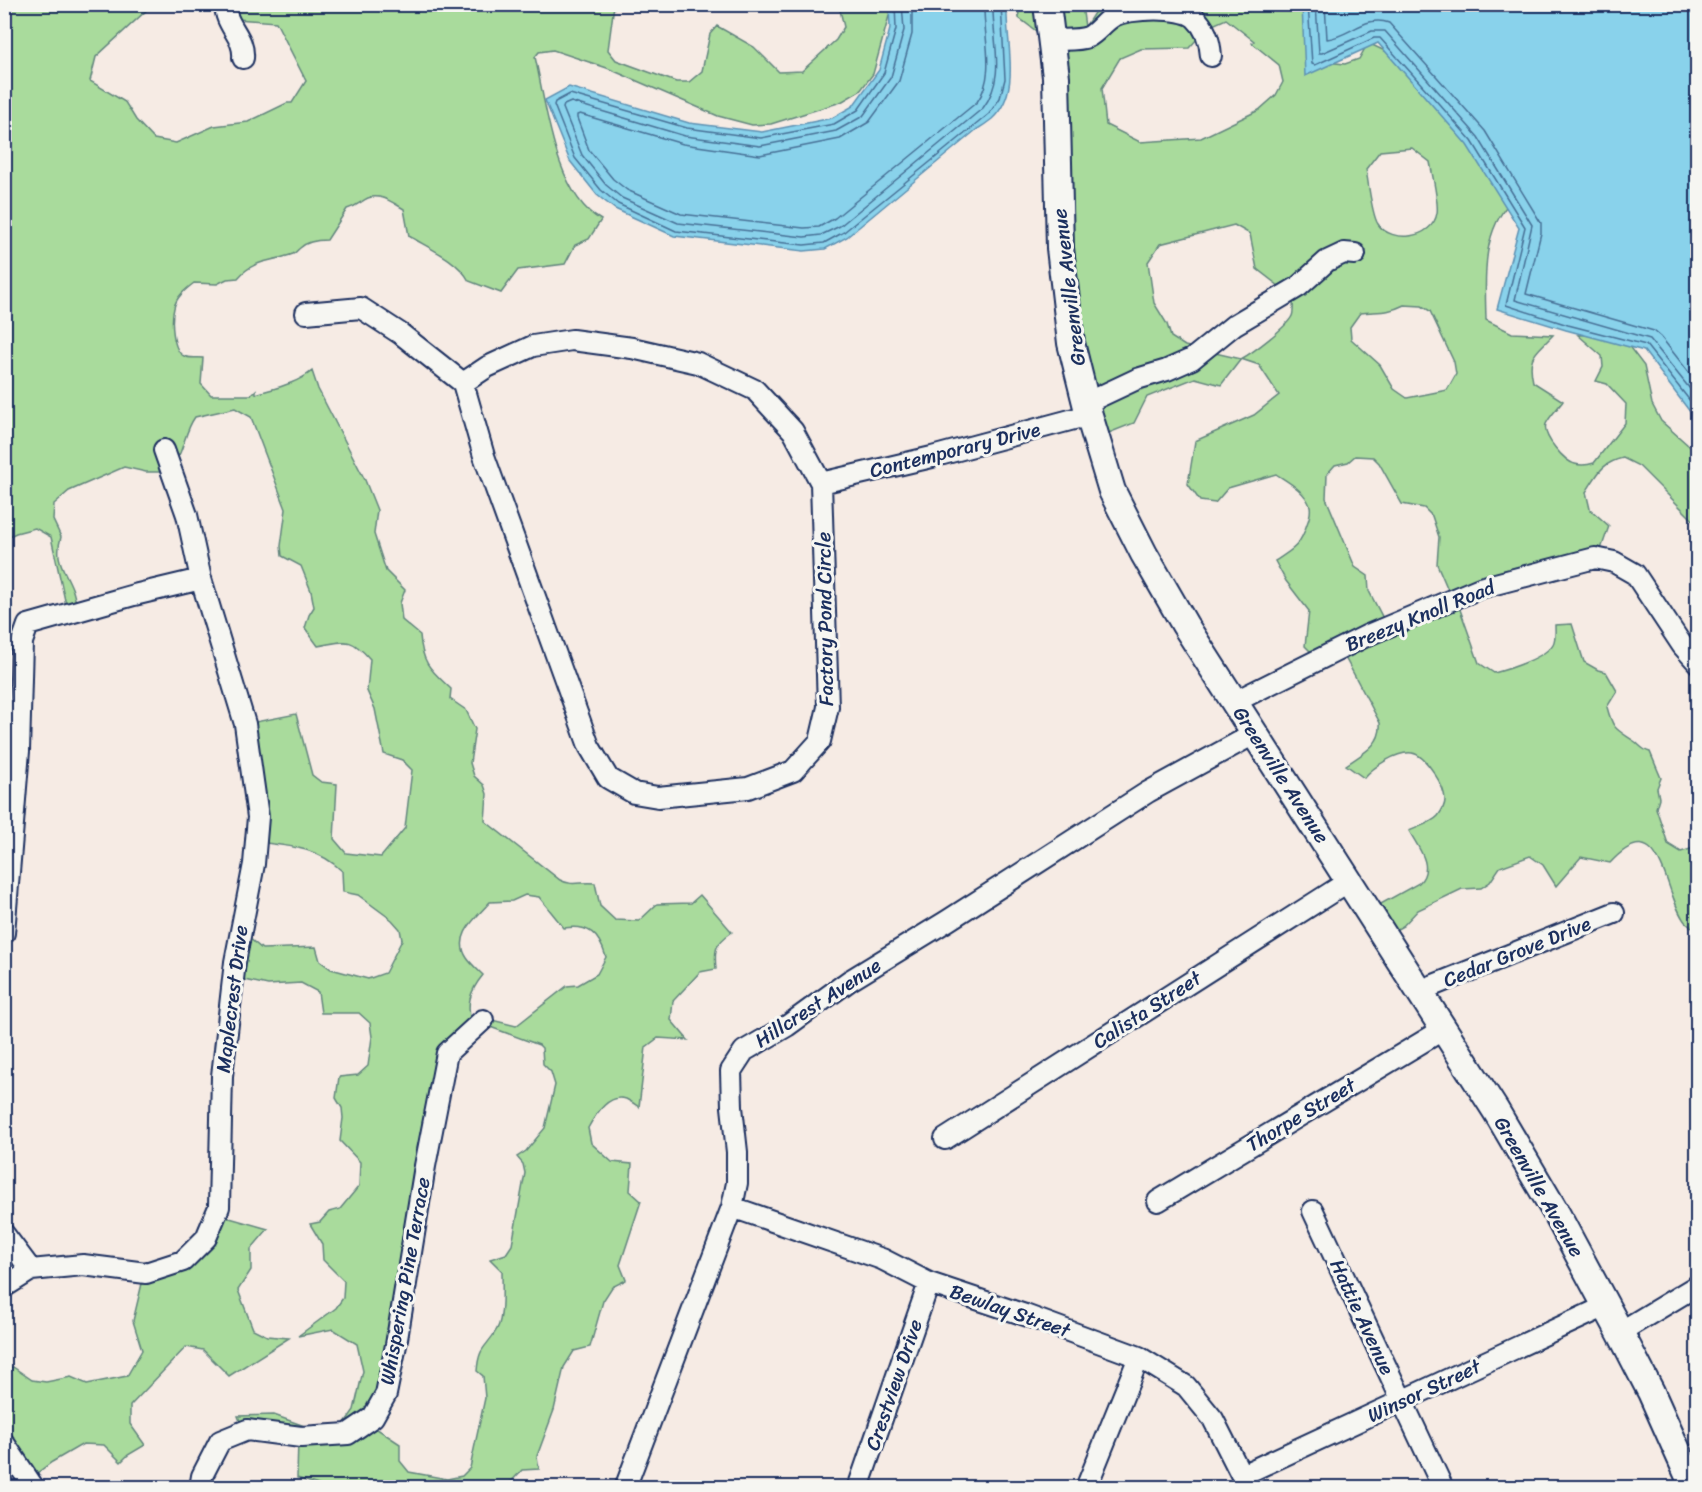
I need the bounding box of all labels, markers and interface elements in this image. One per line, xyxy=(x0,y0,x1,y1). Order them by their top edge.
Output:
street label: Greenville Avenue xyxy=(1042,206,1096,368)
street label: Contemporary Drive xyxy=(866,412,1044,488)
street label: Factory Pond Circle xyxy=(806,532,844,706)
street label: Breezy Knoll Road xyxy=(1340,570,1501,662)
street label: Greenville Avenue xyxy=(1223,699,1339,851)
street label: Cedar Grove Drive xyxy=(1438,906,1597,998)
street label: Maplecrest Drive xyxy=(206,923,258,1075)
street label: Hillcrest Avenue xyxy=(747,949,889,1057)
street label: Calista Street xyxy=(1085,961,1209,1059)
street label: Thorpe Street xyxy=(1239,1068,1364,1162)
street label: Greenville Avenue xyxy=(1484,1110,1594,1264)
street label: Whispering Pine Terrace xyxy=(370,1174,440,1388)
street label: Hattie Avenue xyxy=(1320,1253,1404,1381)
street label: Bewlay Street xyxy=(945,1274,1076,1348)
street label: Crestview Drive xyxy=(855,1315,933,1455)
street label: Winsor Street xyxy=(1361,1349,1488,1433)

